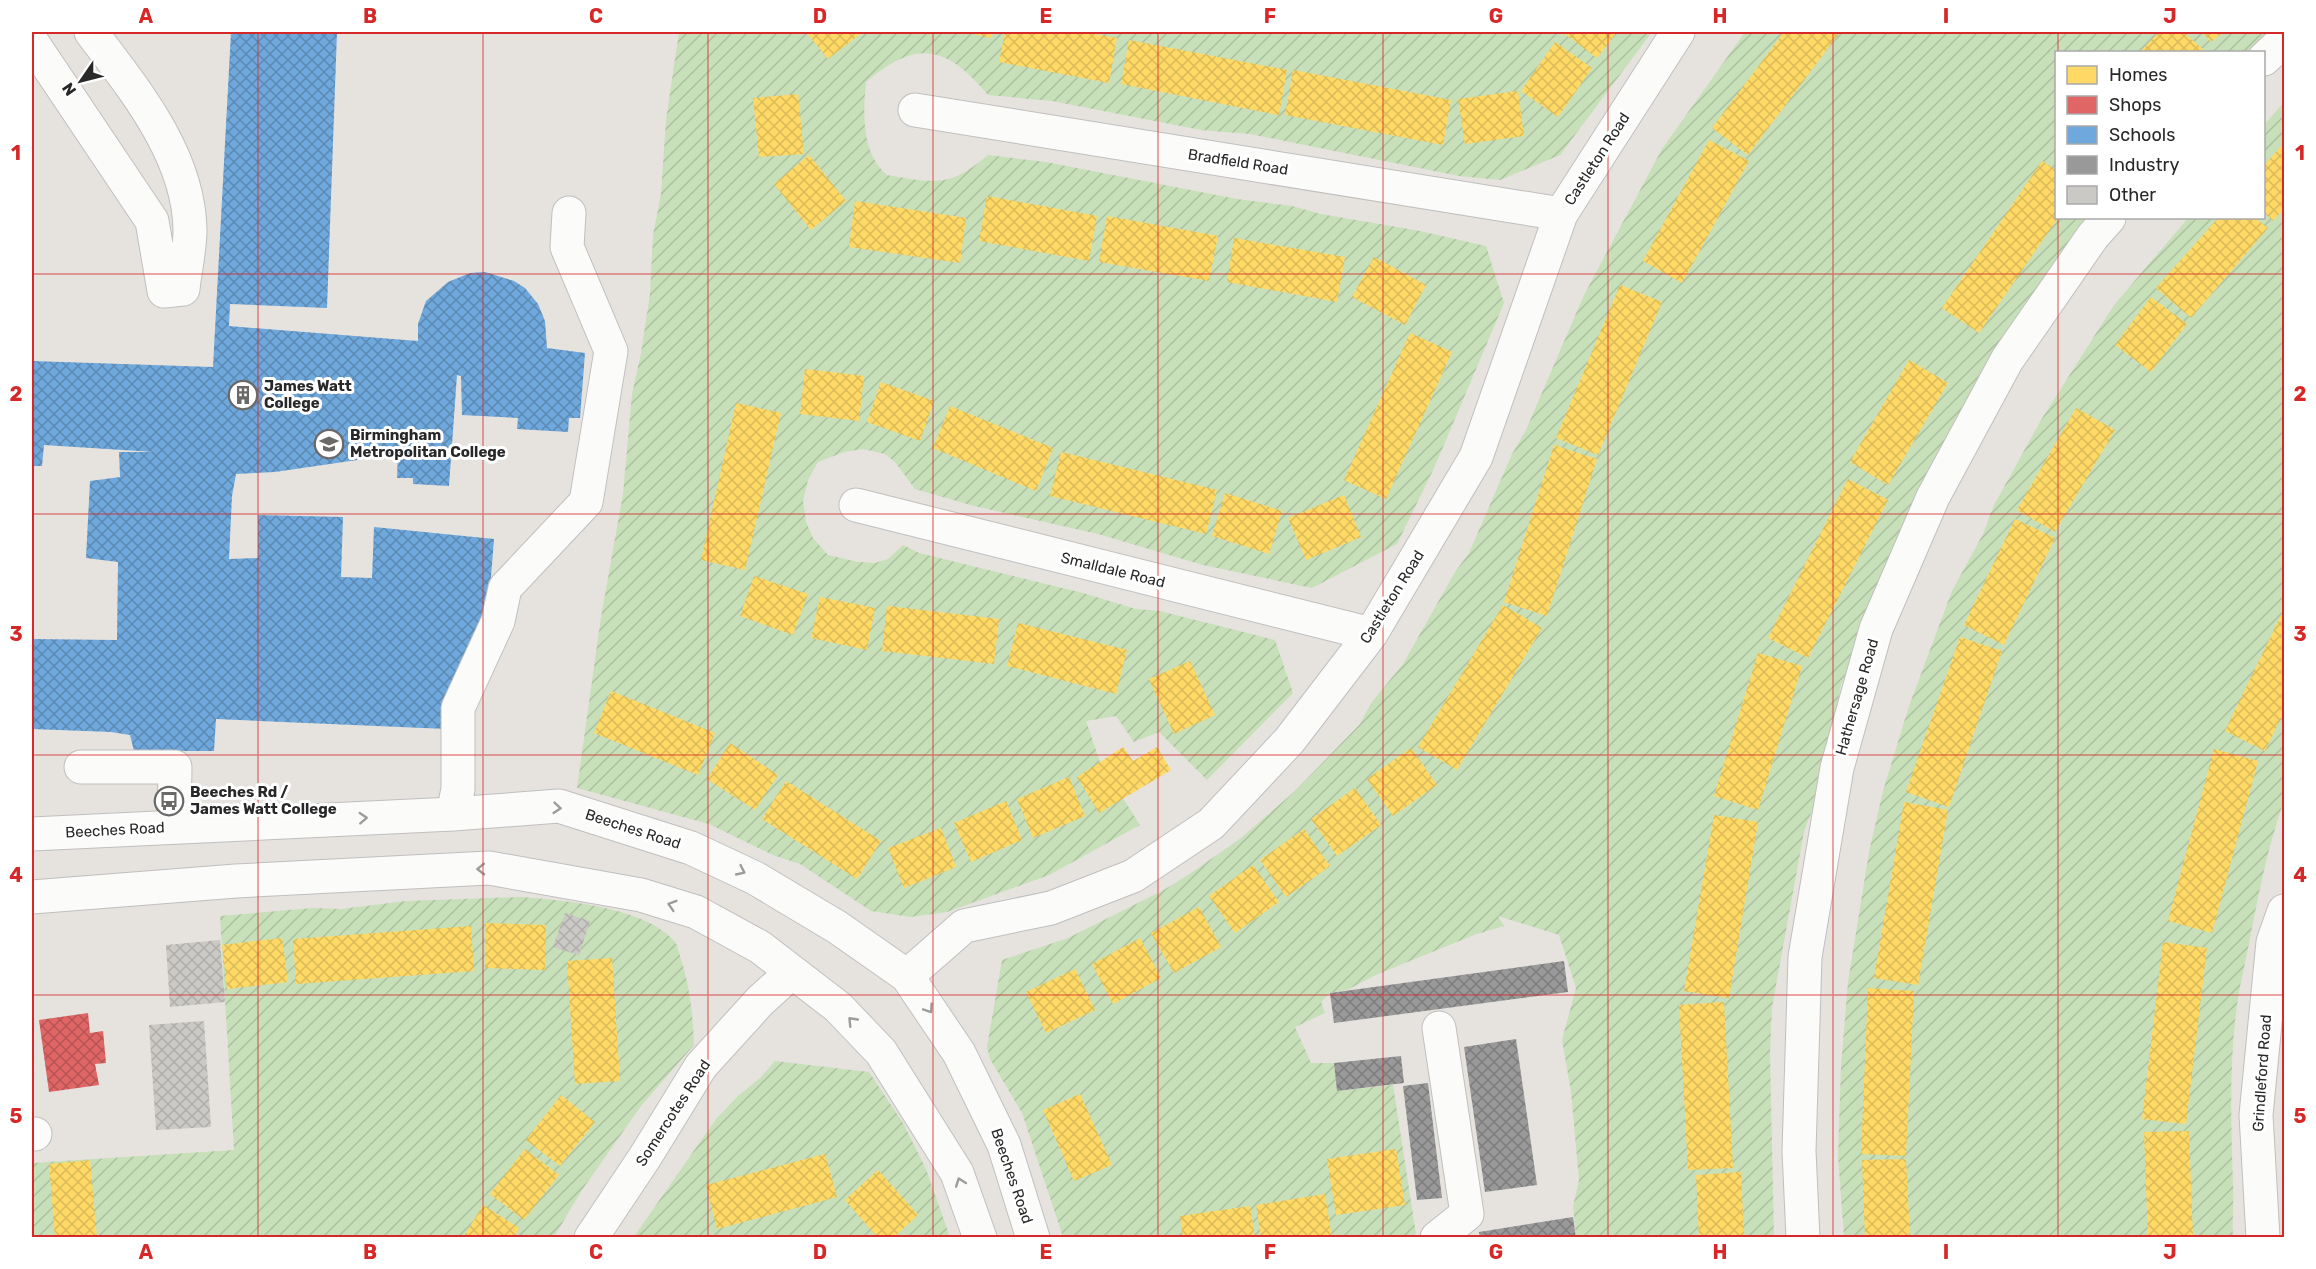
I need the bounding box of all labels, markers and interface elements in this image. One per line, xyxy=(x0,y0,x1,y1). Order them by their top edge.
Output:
text: A xyxy=(139,4,154,28)
text: B xyxy=(363,4,377,28)
text: C xyxy=(589,4,603,28)
text: D xyxy=(813,4,827,28)
text: E xyxy=(1040,4,1052,28)
text: F xyxy=(1264,4,1276,28)
text: G xyxy=(1489,4,1503,28)
text: H xyxy=(1713,4,1727,28)
text: I xyxy=(1943,4,1949,28)
text: J xyxy=(2163,4,2177,28)
north arrow xyxy=(51,51,111,111)
legend xyxy=(2055,51,2265,219)
text: Homes xyxy=(2109,64,2167,86)
text: N xyxy=(58,79,80,99)
text: Shops xyxy=(2109,94,2161,116)
street label: Castleton Road xyxy=(1560,109,1634,209)
text: Schools xyxy=(2109,124,2175,146)
text: 1 xyxy=(11,141,21,165)
text: 1 xyxy=(2295,141,2305,165)
street label: Bradfield Road xyxy=(1187,145,1289,179)
text: Industry xyxy=(2109,154,2179,176)
text: Other xyxy=(2109,184,2156,206)
place label: James Watt College xyxy=(264,377,352,412)
building icon: James Watt College xyxy=(227,379,259,411)
text: 2 xyxy=(10,382,23,406)
text: 2 xyxy=(2294,382,2307,406)
place label: Birmingham Metropolitan College xyxy=(350,426,506,461)
school or university icon: Birmingham Metropolitan College xyxy=(313,428,345,460)
street label: Castleton Road xyxy=(1356,547,1428,647)
street label: Smalldale Road xyxy=(1059,548,1167,592)
text: 3 xyxy=(9,622,23,646)
text: 3 xyxy=(2293,622,2307,646)
street label: Hathersage Road xyxy=(1832,637,1882,757)
place label: Beeches Rd / James Watt College xyxy=(190,783,337,818)
bus stop icon: Beeches Rd / James Watt College xyxy=(153,785,185,817)
one-way arrow xyxy=(553,801,562,814)
street label: Beeches Road xyxy=(583,805,683,853)
one-way arrow xyxy=(358,811,367,824)
street label: Beeches Road xyxy=(65,818,165,842)
text: 4 xyxy=(9,863,23,887)
one-way arrow xyxy=(477,863,486,875)
one-way arrow xyxy=(734,863,745,875)
text: 4 xyxy=(2293,863,2307,887)
one-way arrow xyxy=(667,900,678,912)
one-way arrow xyxy=(922,1002,933,1013)
street label: Grindleford Road xyxy=(2249,1014,2275,1132)
one-way arrow xyxy=(848,1018,859,1029)
street label: Somercotes Road xyxy=(632,1056,714,1170)
text: 5 xyxy=(10,1104,23,1128)
text: 5 xyxy=(2294,1104,2307,1128)
street label: Beeches Road xyxy=(987,1126,1037,1226)
one-way arrow xyxy=(955,1177,968,1188)
text: A xyxy=(139,1240,154,1264)
text: B xyxy=(363,1240,377,1264)
text: C xyxy=(589,1240,603,1264)
text: D xyxy=(813,1240,827,1264)
text: E xyxy=(1040,1240,1052,1264)
text: F xyxy=(1264,1240,1276,1264)
text: G xyxy=(1489,1240,1503,1264)
text: H xyxy=(1713,1240,1727,1264)
text: I xyxy=(1943,1240,1949,1264)
text: J xyxy=(2163,1240,2177,1264)

